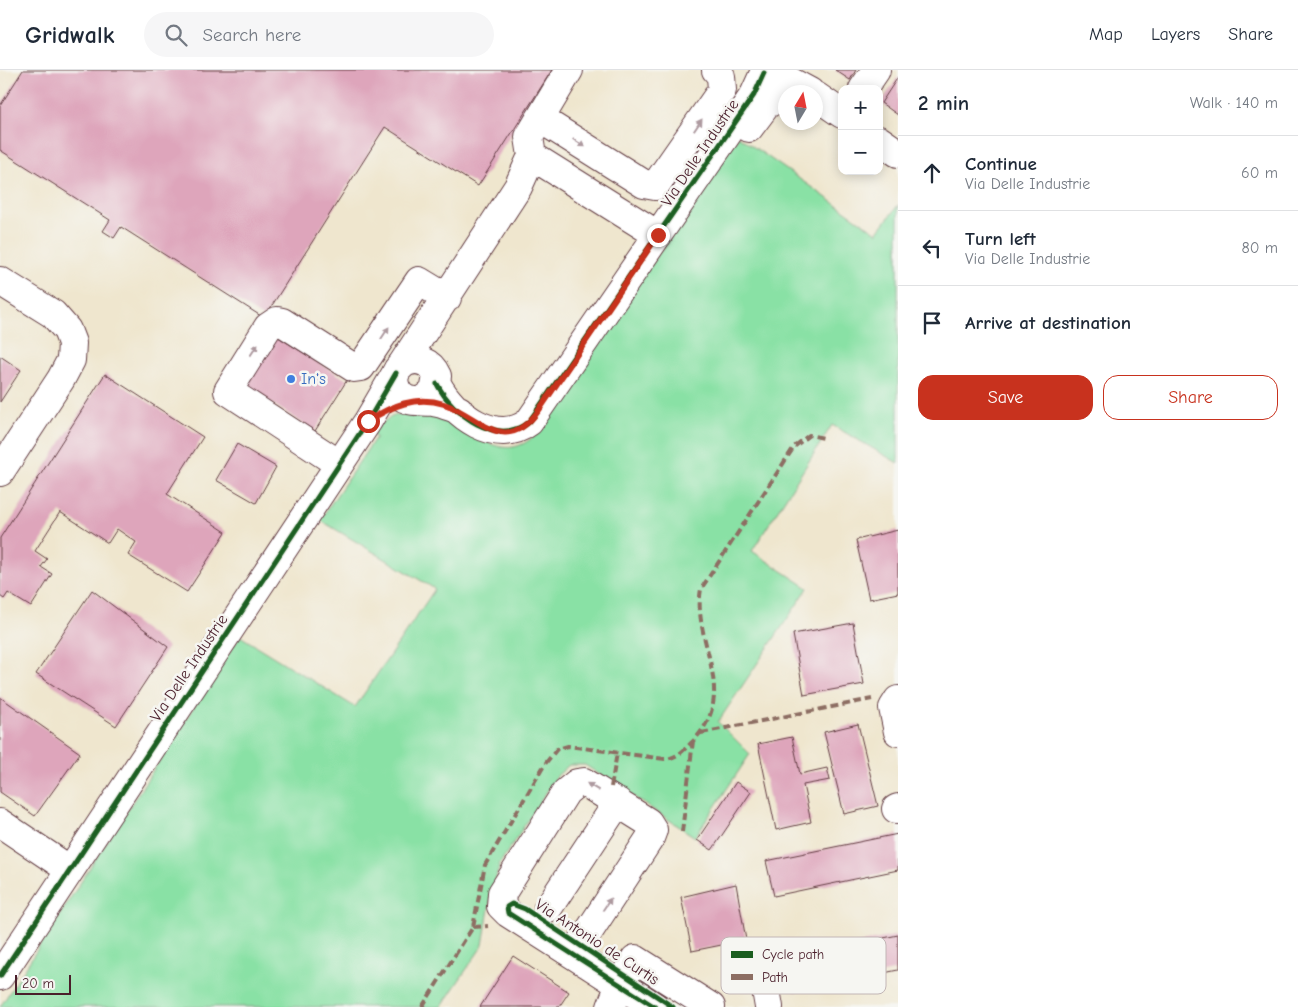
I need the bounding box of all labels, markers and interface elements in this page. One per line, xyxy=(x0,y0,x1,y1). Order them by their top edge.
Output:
search box xyxy=(144,12,494,57)
text: Gridwalk xyxy=(25,21,114,49)
icon: search xyxy=(162,21,190,49)
text: Search here xyxy=(202,24,301,46)
text: Map xyxy=(1089,24,1123,45)
text: Layers xyxy=(1151,24,1200,45)
text: Share xyxy=(1228,24,1273,45)
north arrow xyxy=(778,85,823,130)
map controls xyxy=(838,85,883,175)
button: + xyxy=(838,85,883,130)
text: 2 min xyxy=(918,91,969,115)
text: Walk · 140 m xyxy=(1190,94,1278,112)
street label: Via Delle Industrie xyxy=(658,96,742,210)
one-way arrow xyxy=(693,118,703,132)
button: − xyxy=(838,130,883,175)
one-way arrow xyxy=(573,138,586,148)
text: Continue xyxy=(965,153,1037,175)
icon: ahead xyxy=(918,159,946,187)
text: 60 m xyxy=(1241,164,1278,182)
text: Via Delle Industrie xyxy=(965,175,1090,193)
route end xyxy=(647,224,670,247)
text: Turn left xyxy=(965,228,1036,250)
icon: left xyxy=(918,234,946,262)
text: 80 m xyxy=(1241,239,1278,257)
text: Via Delle Industrie xyxy=(965,250,1090,268)
icon: arrive xyxy=(918,309,946,337)
text: Arrive at destination xyxy=(965,312,1131,334)
one-way arrow xyxy=(380,326,390,340)
one-way arrow xyxy=(249,344,258,357)
place label: In's xyxy=(301,370,326,388)
marker: In's xyxy=(285,373,297,385)
button: Save xyxy=(918,375,1093,420)
button: Share xyxy=(1103,375,1278,420)
route start xyxy=(357,410,380,433)
street label: Via Delle Industrie xyxy=(147,611,231,725)
one-way arrow xyxy=(587,783,600,792)
street label: Via Antonio de Curtis xyxy=(532,895,663,989)
one-way arrow xyxy=(602,897,611,911)
legend xyxy=(721,937,886,994)
text: Cycle path xyxy=(762,946,824,963)
text: Path xyxy=(762,969,788,986)
scale bar xyxy=(15,972,71,995)
text: 20 m xyxy=(22,975,54,992)

